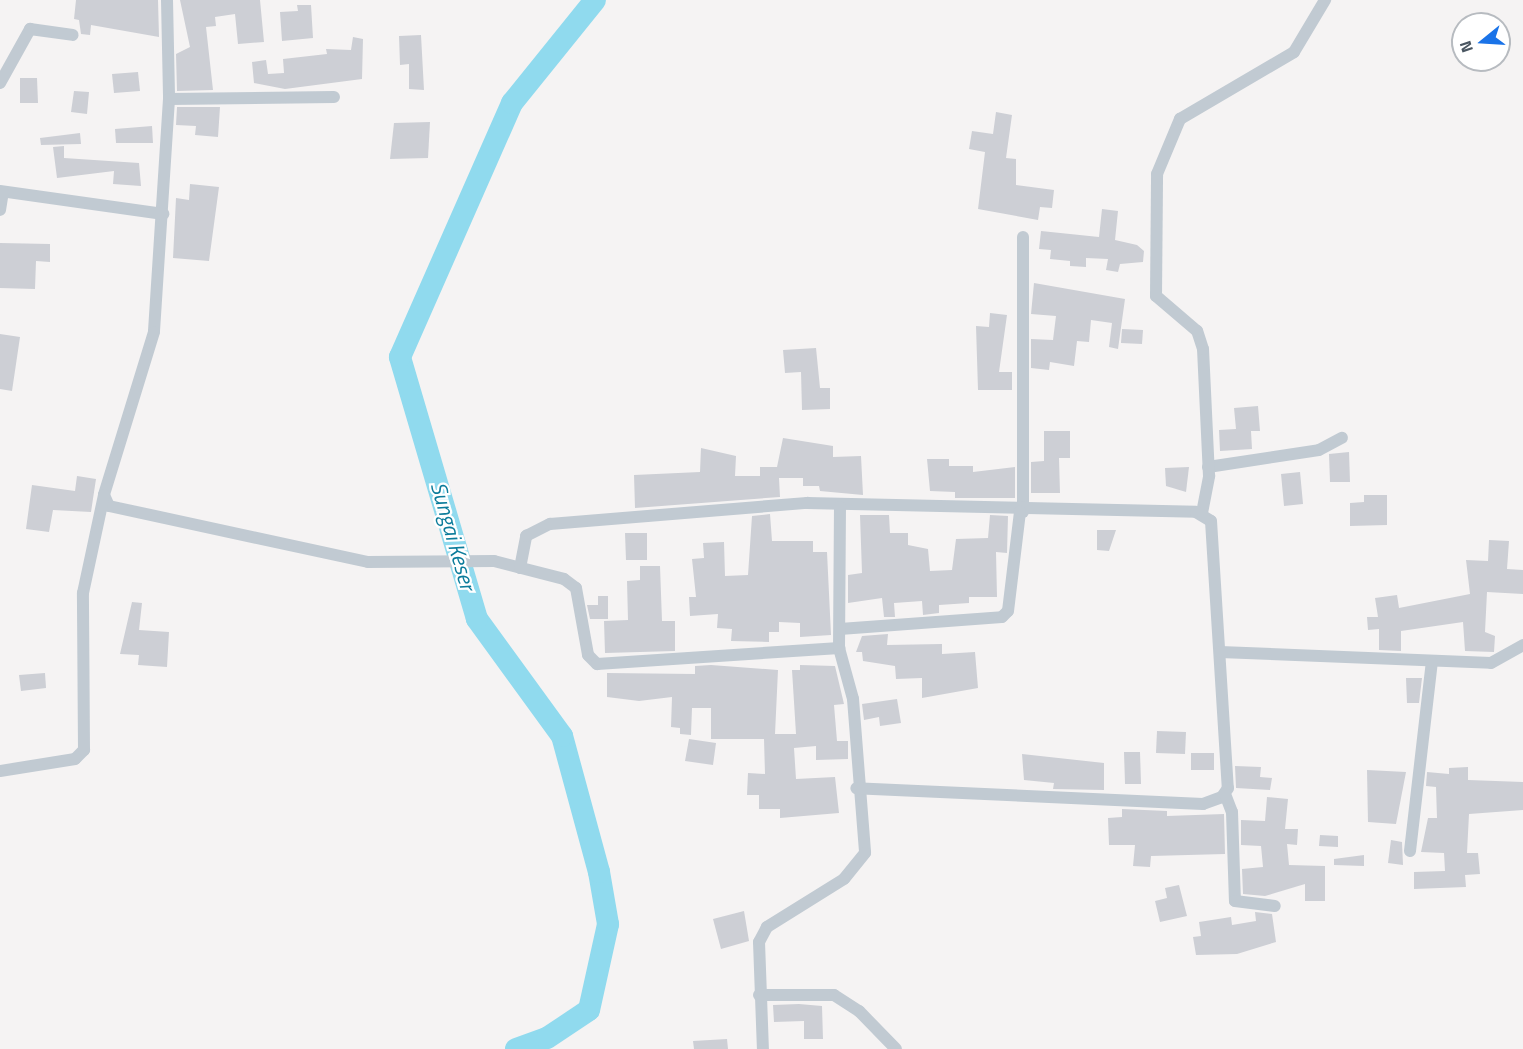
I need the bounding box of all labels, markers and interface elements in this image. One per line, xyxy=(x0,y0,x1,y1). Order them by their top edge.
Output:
north arrow xyxy=(1451,12,1511,72)
text: N xyxy=(1453,38,1479,56)
water label: Sungai Keser xyxy=(425,479,481,593)

